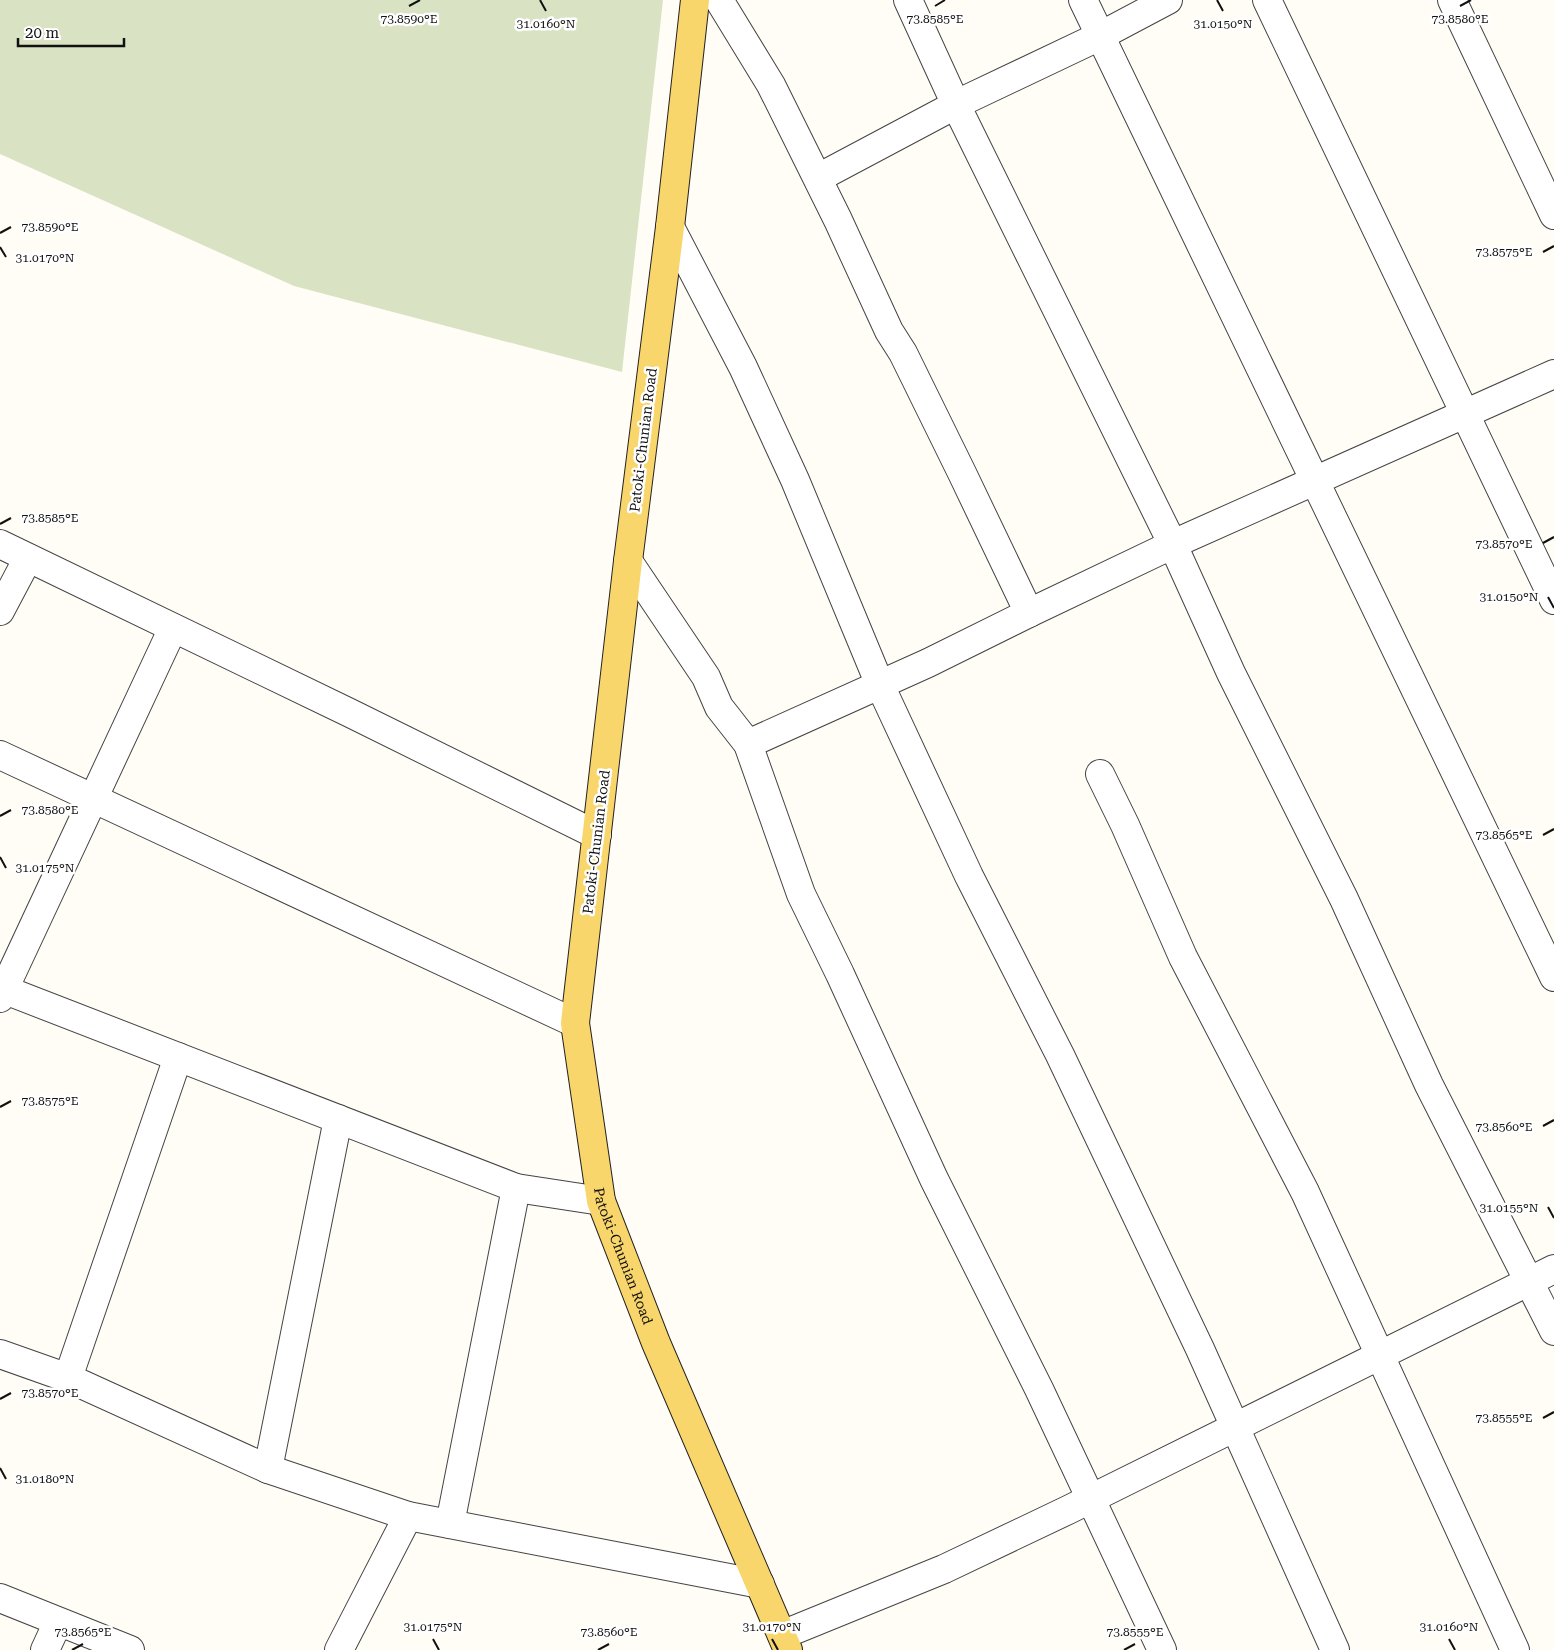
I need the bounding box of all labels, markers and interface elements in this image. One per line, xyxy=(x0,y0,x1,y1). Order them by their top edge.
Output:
text: 73.8590°E xyxy=(381,12,437,26)
text: 73.8585°E xyxy=(907,12,963,26)
text: 73.8580°E xyxy=(1432,12,1488,26)
scale bar xyxy=(18,15,124,47)
text: 31.0160°N xyxy=(517,17,576,31)
text: 31.0150°N xyxy=(1194,17,1253,31)
text: 20 m xyxy=(25,24,60,42)
text: 73.8590°E xyxy=(22,220,78,234)
text: 73.8575°E xyxy=(1476,245,1532,259)
text: 31.0170°N xyxy=(16,251,75,265)
street label: Patoki-Chunian Road xyxy=(626,367,660,513)
text: 73.8585°E xyxy=(22,511,78,525)
text: 73.8570°E xyxy=(1476,537,1532,551)
text: 31.0150°N xyxy=(1480,590,1539,604)
street label: Patoki-Chunian Road xyxy=(579,769,613,915)
text: 73.8580°E xyxy=(22,803,78,817)
text: 73.8565°E xyxy=(1476,828,1532,842)
text: 31.0175°N xyxy=(16,861,75,875)
text: 73.8575°E xyxy=(22,1094,78,1108)
text: 73.8560°E xyxy=(1476,1120,1532,1134)
street label: Patoki-Chunian Road xyxy=(591,1186,656,1327)
text: 31.0155°N xyxy=(1480,1201,1539,1215)
text: 73.8570°E xyxy=(22,1386,78,1400)
text: 73.8555°E xyxy=(1476,1411,1532,1425)
text: 31.0180°N xyxy=(16,1472,75,1486)
text: 31.0175°N xyxy=(404,1620,463,1634)
text: 31.0170°N xyxy=(743,1620,802,1634)
text: 31.0160°N xyxy=(1420,1620,1479,1634)
text: 73.8565°E xyxy=(55,1625,111,1639)
text: 73.8560°E xyxy=(581,1625,637,1639)
text: 73.8555°E xyxy=(1107,1625,1163,1639)

